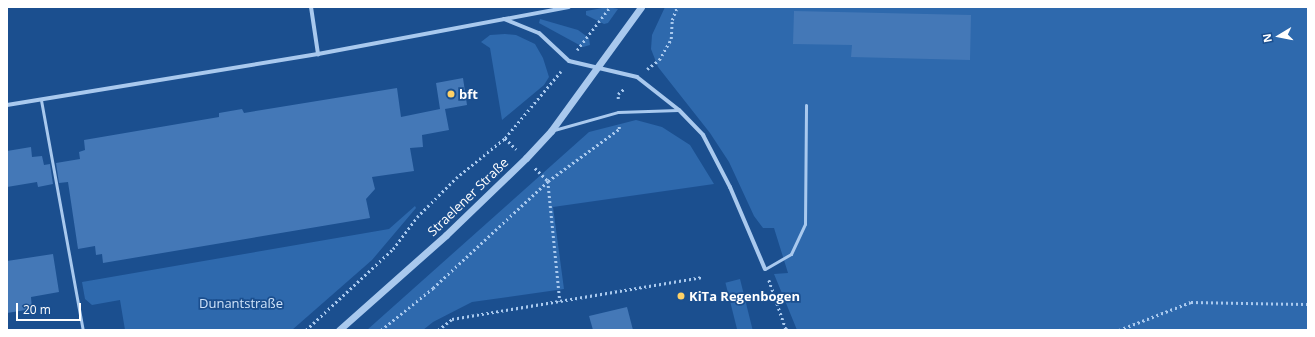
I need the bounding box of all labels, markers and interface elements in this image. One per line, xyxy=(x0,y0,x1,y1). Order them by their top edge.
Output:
north arrow xyxy=(1259,16,1299,56)
text: N xyxy=(1259,32,1275,44)
place label: bft xyxy=(459,86,478,102)
marker: bft xyxy=(446,89,456,99)
street label: Straelener Straße xyxy=(425,155,511,239)
place label: KiTa Regenbogen xyxy=(689,288,800,304)
marker: KiTa Regenbogen xyxy=(676,291,686,301)
scale bar xyxy=(18,295,83,321)
park label: Dunantstraße xyxy=(199,295,283,311)
text: 20 m xyxy=(23,301,51,318)

